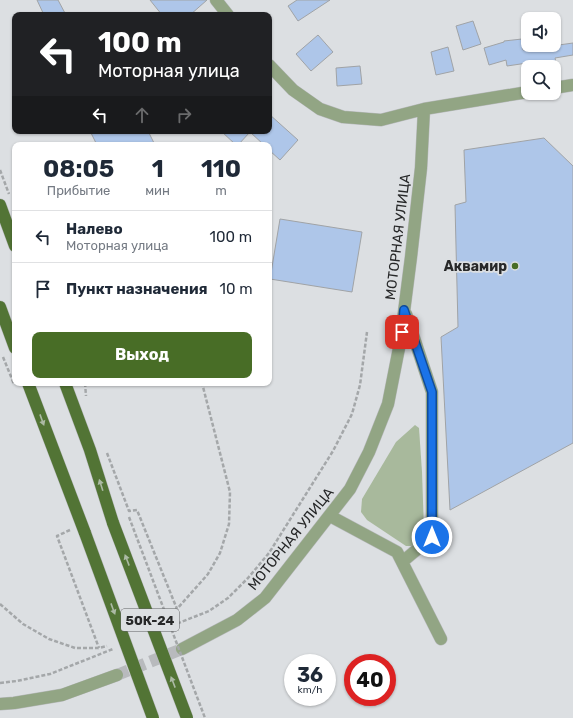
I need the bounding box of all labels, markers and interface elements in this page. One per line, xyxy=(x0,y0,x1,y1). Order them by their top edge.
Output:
map controls xyxy=(521,12,561,100)
button: sound xyxy=(521,12,561,52)
text: 100 m xyxy=(98,26,182,59)
icon: left xyxy=(32,28,84,80)
text: Моторная улица xyxy=(98,60,240,82)
button: search xyxy=(521,60,561,100)
icon: left xyxy=(89,104,111,126)
icon: ahead xyxy=(131,104,153,126)
icon: right xyxy=(173,104,195,126)
text: 08:05 xyxy=(43,155,114,183)
text: 1 xyxy=(152,155,164,183)
text: 110 xyxy=(201,155,241,183)
street label: МОТОРНАЯ УЛИЦА xyxy=(382,172,414,301)
text: Прибытие xyxy=(47,183,110,198)
text: мин xyxy=(145,183,170,198)
text: m xyxy=(215,183,227,198)
text: Налево xyxy=(66,220,123,238)
icon: left xyxy=(32,226,54,248)
text: 100 m xyxy=(210,228,252,246)
text: Моторная улица xyxy=(66,238,168,253)
place label: Аквамир xyxy=(444,258,507,275)
marker: Аквамир xyxy=(510,261,520,271)
icon: arrive xyxy=(32,278,54,300)
text: Пункт назначения xyxy=(66,280,208,298)
text: 10 m xyxy=(220,280,253,298)
pin xyxy=(385,315,419,349)
icon: arrive xyxy=(391,321,413,343)
button: Выход xyxy=(32,332,252,378)
one-way arrow xyxy=(39,414,45,426)
one-way arrow xyxy=(98,479,104,491)
street label: МОТОРНАЯ УЛИЦА xyxy=(244,484,338,594)
position arrow xyxy=(411,516,453,558)
one-way arrow xyxy=(124,553,130,565)
one-way arrow xyxy=(110,603,116,615)
road number: 50К-24 xyxy=(121,609,179,631)
speed limit sign: 40 xyxy=(344,654,396,706)
text: 36 xyxy=(297,663,323,687)
one-way arrow xyxy=(169,675,175,687)
text: km/h xyxy=(298,684,322,696)

